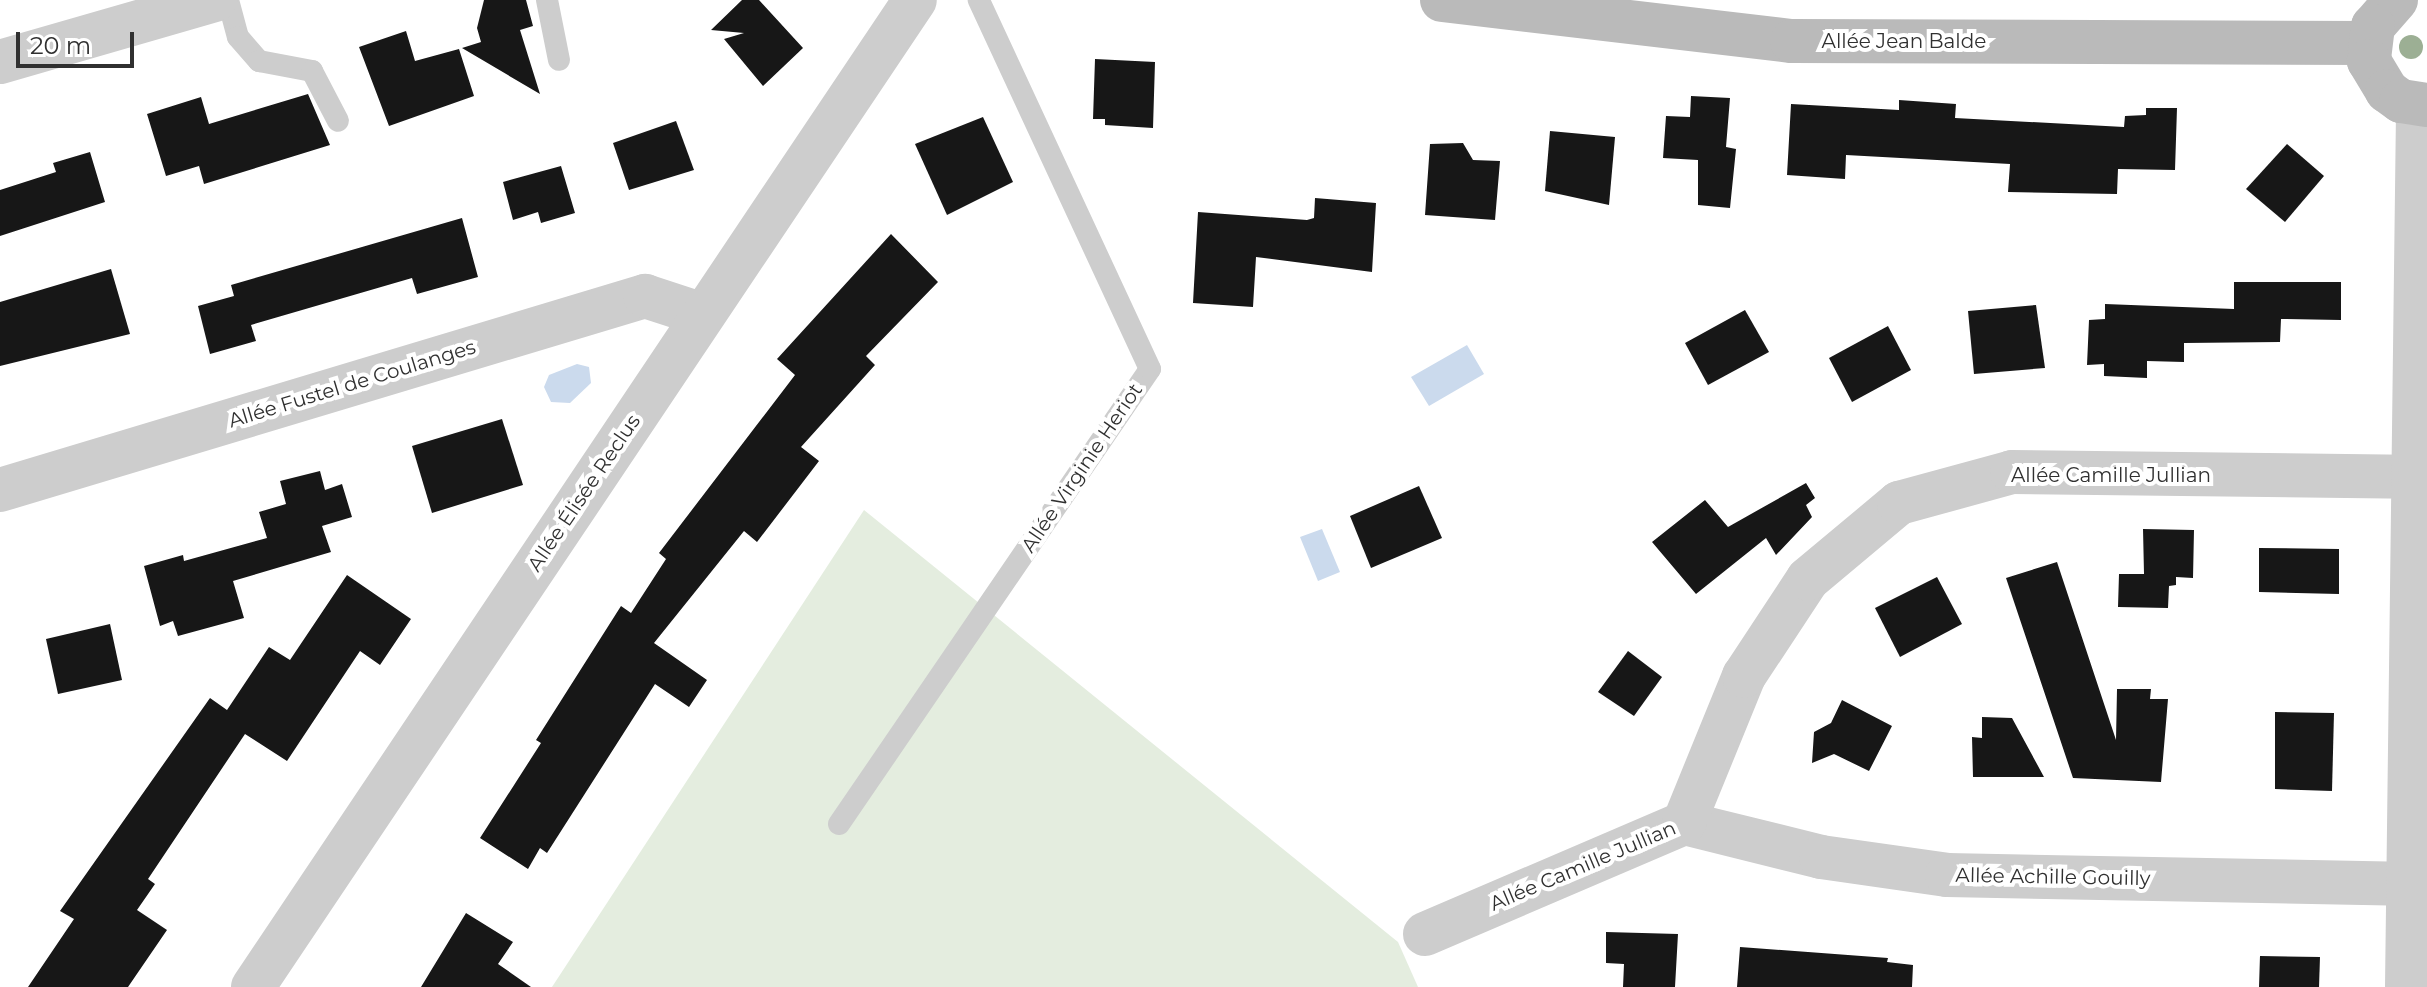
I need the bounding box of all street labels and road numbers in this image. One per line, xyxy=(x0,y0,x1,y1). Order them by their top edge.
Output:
street label: Allée Jean Balde xyxy=(1822,29,1986,53)
street label: Allée Fustel de Coulanges xyxy=(225,335,479,433)
street label: Allée Virginie Heriot xyxy=(1016,379,1148,557)
street label: Allée Élisée Reclus xyxy=(523,410,645,576)
street label: Allée Camille Jullian xyxy=(2011,463,2211,487)
street label: Allée Camille Jullian xyxy=(1486,816,1680,916)
street label: Allée Achille Gouilly xyxy=(1955,863,2151,891)

